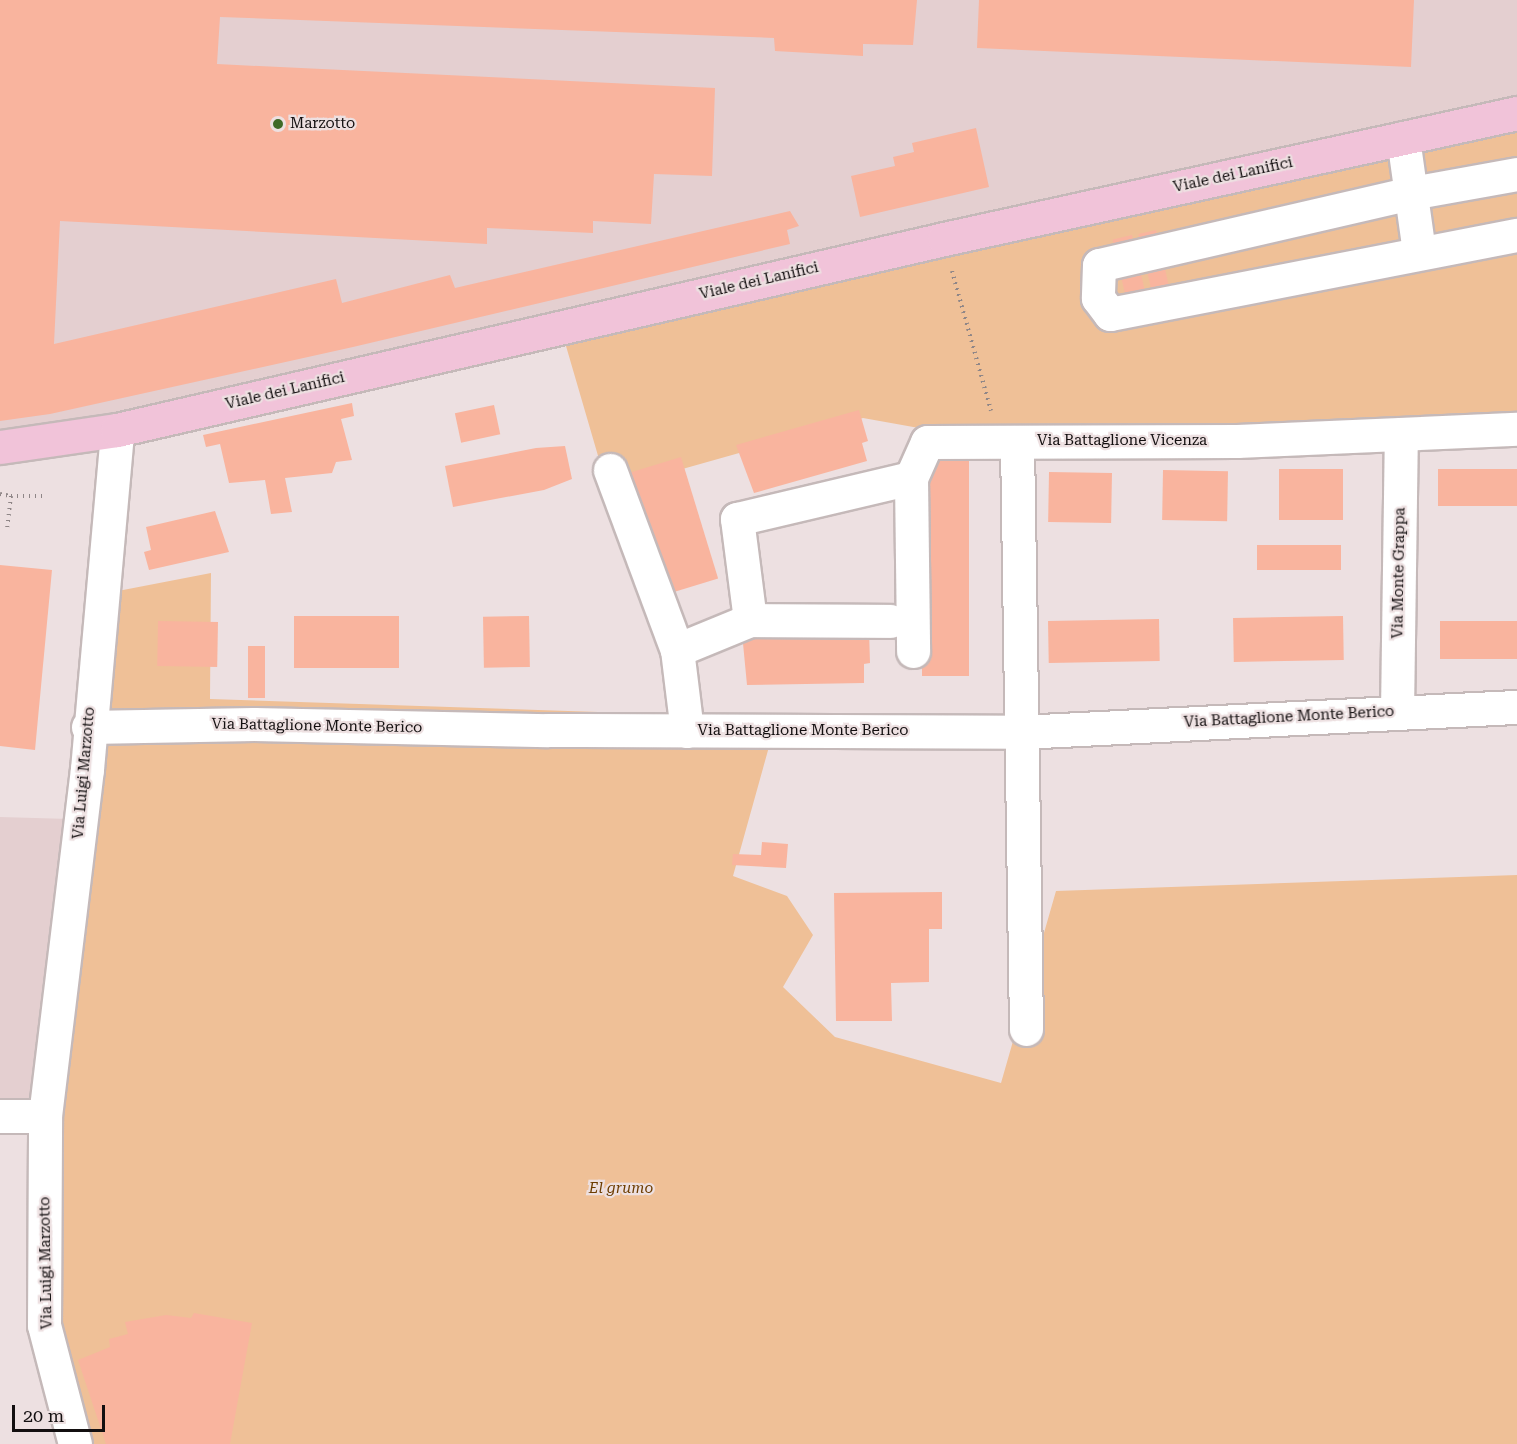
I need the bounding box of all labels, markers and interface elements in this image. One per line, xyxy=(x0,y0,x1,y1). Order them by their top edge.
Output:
place label: Marzotto xyxy=(290,115,355,133)
marker: Marzotto xyxy=(271,117,285,131)
street label: Viale dei Lanifici xyxy=(1172,154,1294,196)
street label: Viale dei Lanifici xyxy=(698,259,820,303)
street label: Viale dei Lanifici xyxy=(224,369,346,413)
street label: Via Battaglione Vicenza xyxy=(1037,432,1207,450)
street label: Via Monte Grappa xyxy=(1389,507,1409,639)
street label: Via Battaglione Monte Berico xyxy=(1183,702,1395,732)
street label: Via Luigi Marzotto xyxy=(69,706,99,840)
street label: Via Battaglione Monte Berico xyxy=(211,715,423,737)
street label: Via Battaglione Monte Berico xyxy=(698,722,908,740)
park label: El grumo xyxy=(589,1180,653,1198)
street label: Via Luigi Marzotto xyxy=(36,1196,56,1330)
scale bar xyxy=(15,1393,108,1431)
text: 20 m xyxy=(23,1405,64,1426)

